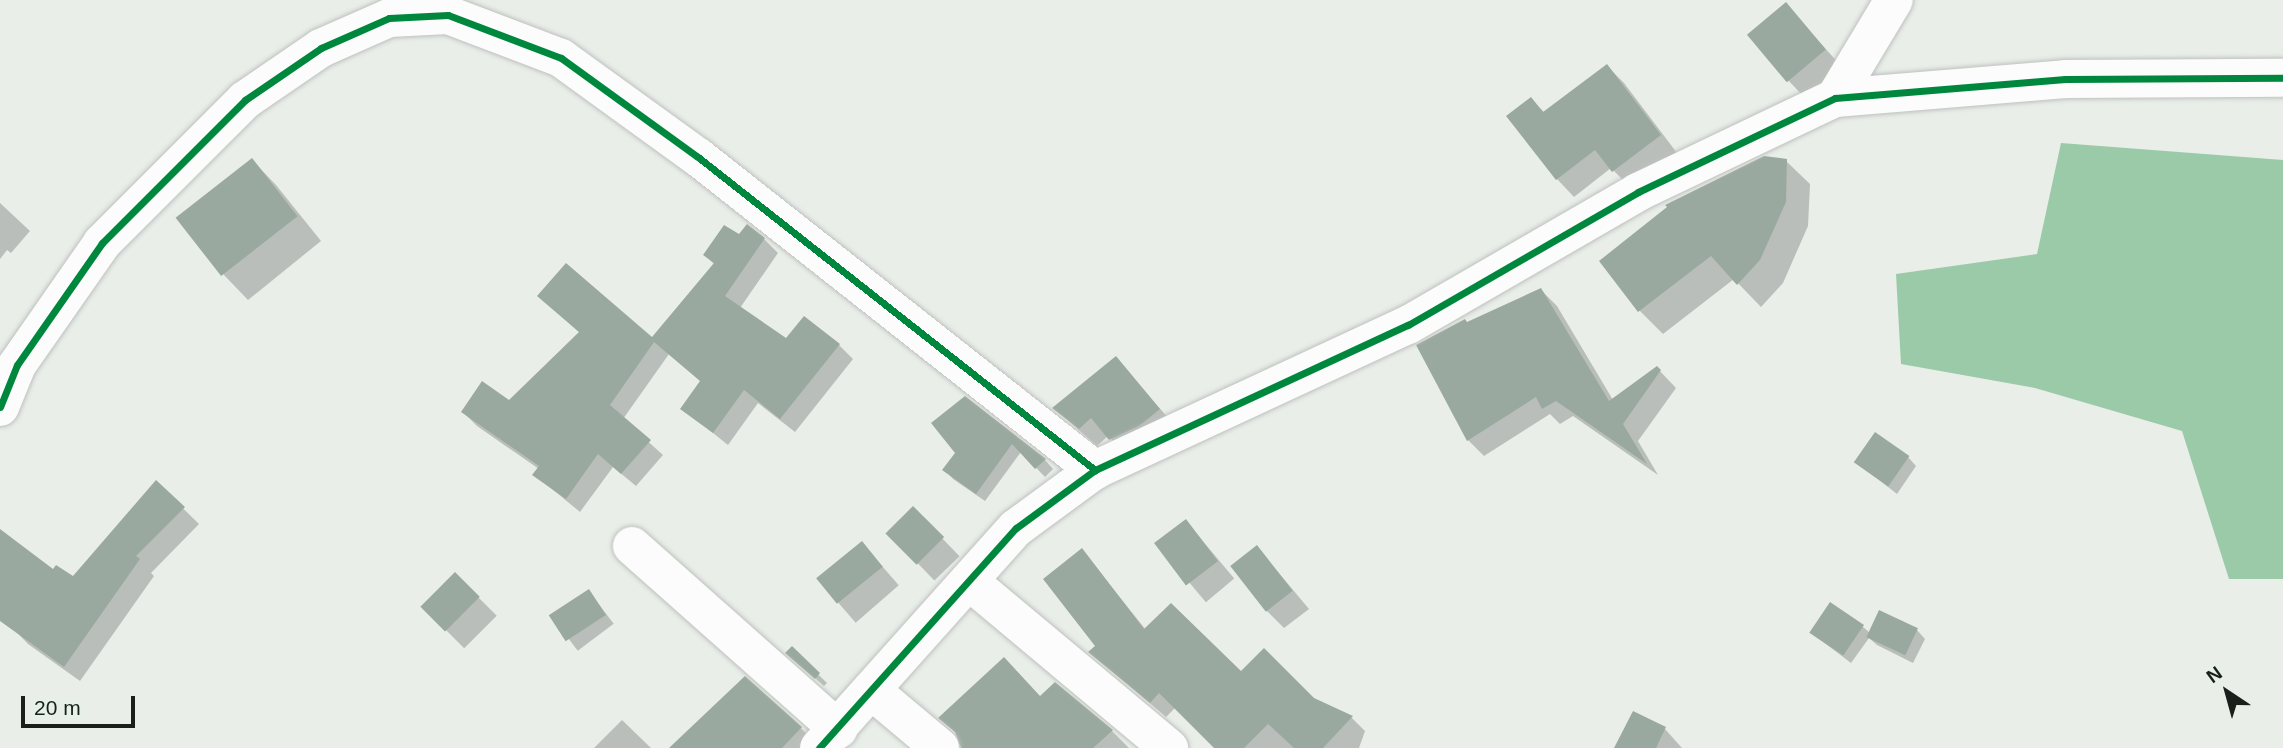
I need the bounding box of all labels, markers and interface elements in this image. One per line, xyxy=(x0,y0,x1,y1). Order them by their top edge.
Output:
north arrow xyxy=(2192,657,2262,727)
text: N xyxy=(2203,662,2226,687)
scale bar xyxy=(24,682,138,726)
text: 20 m xyxy=(34,696,81,719)

